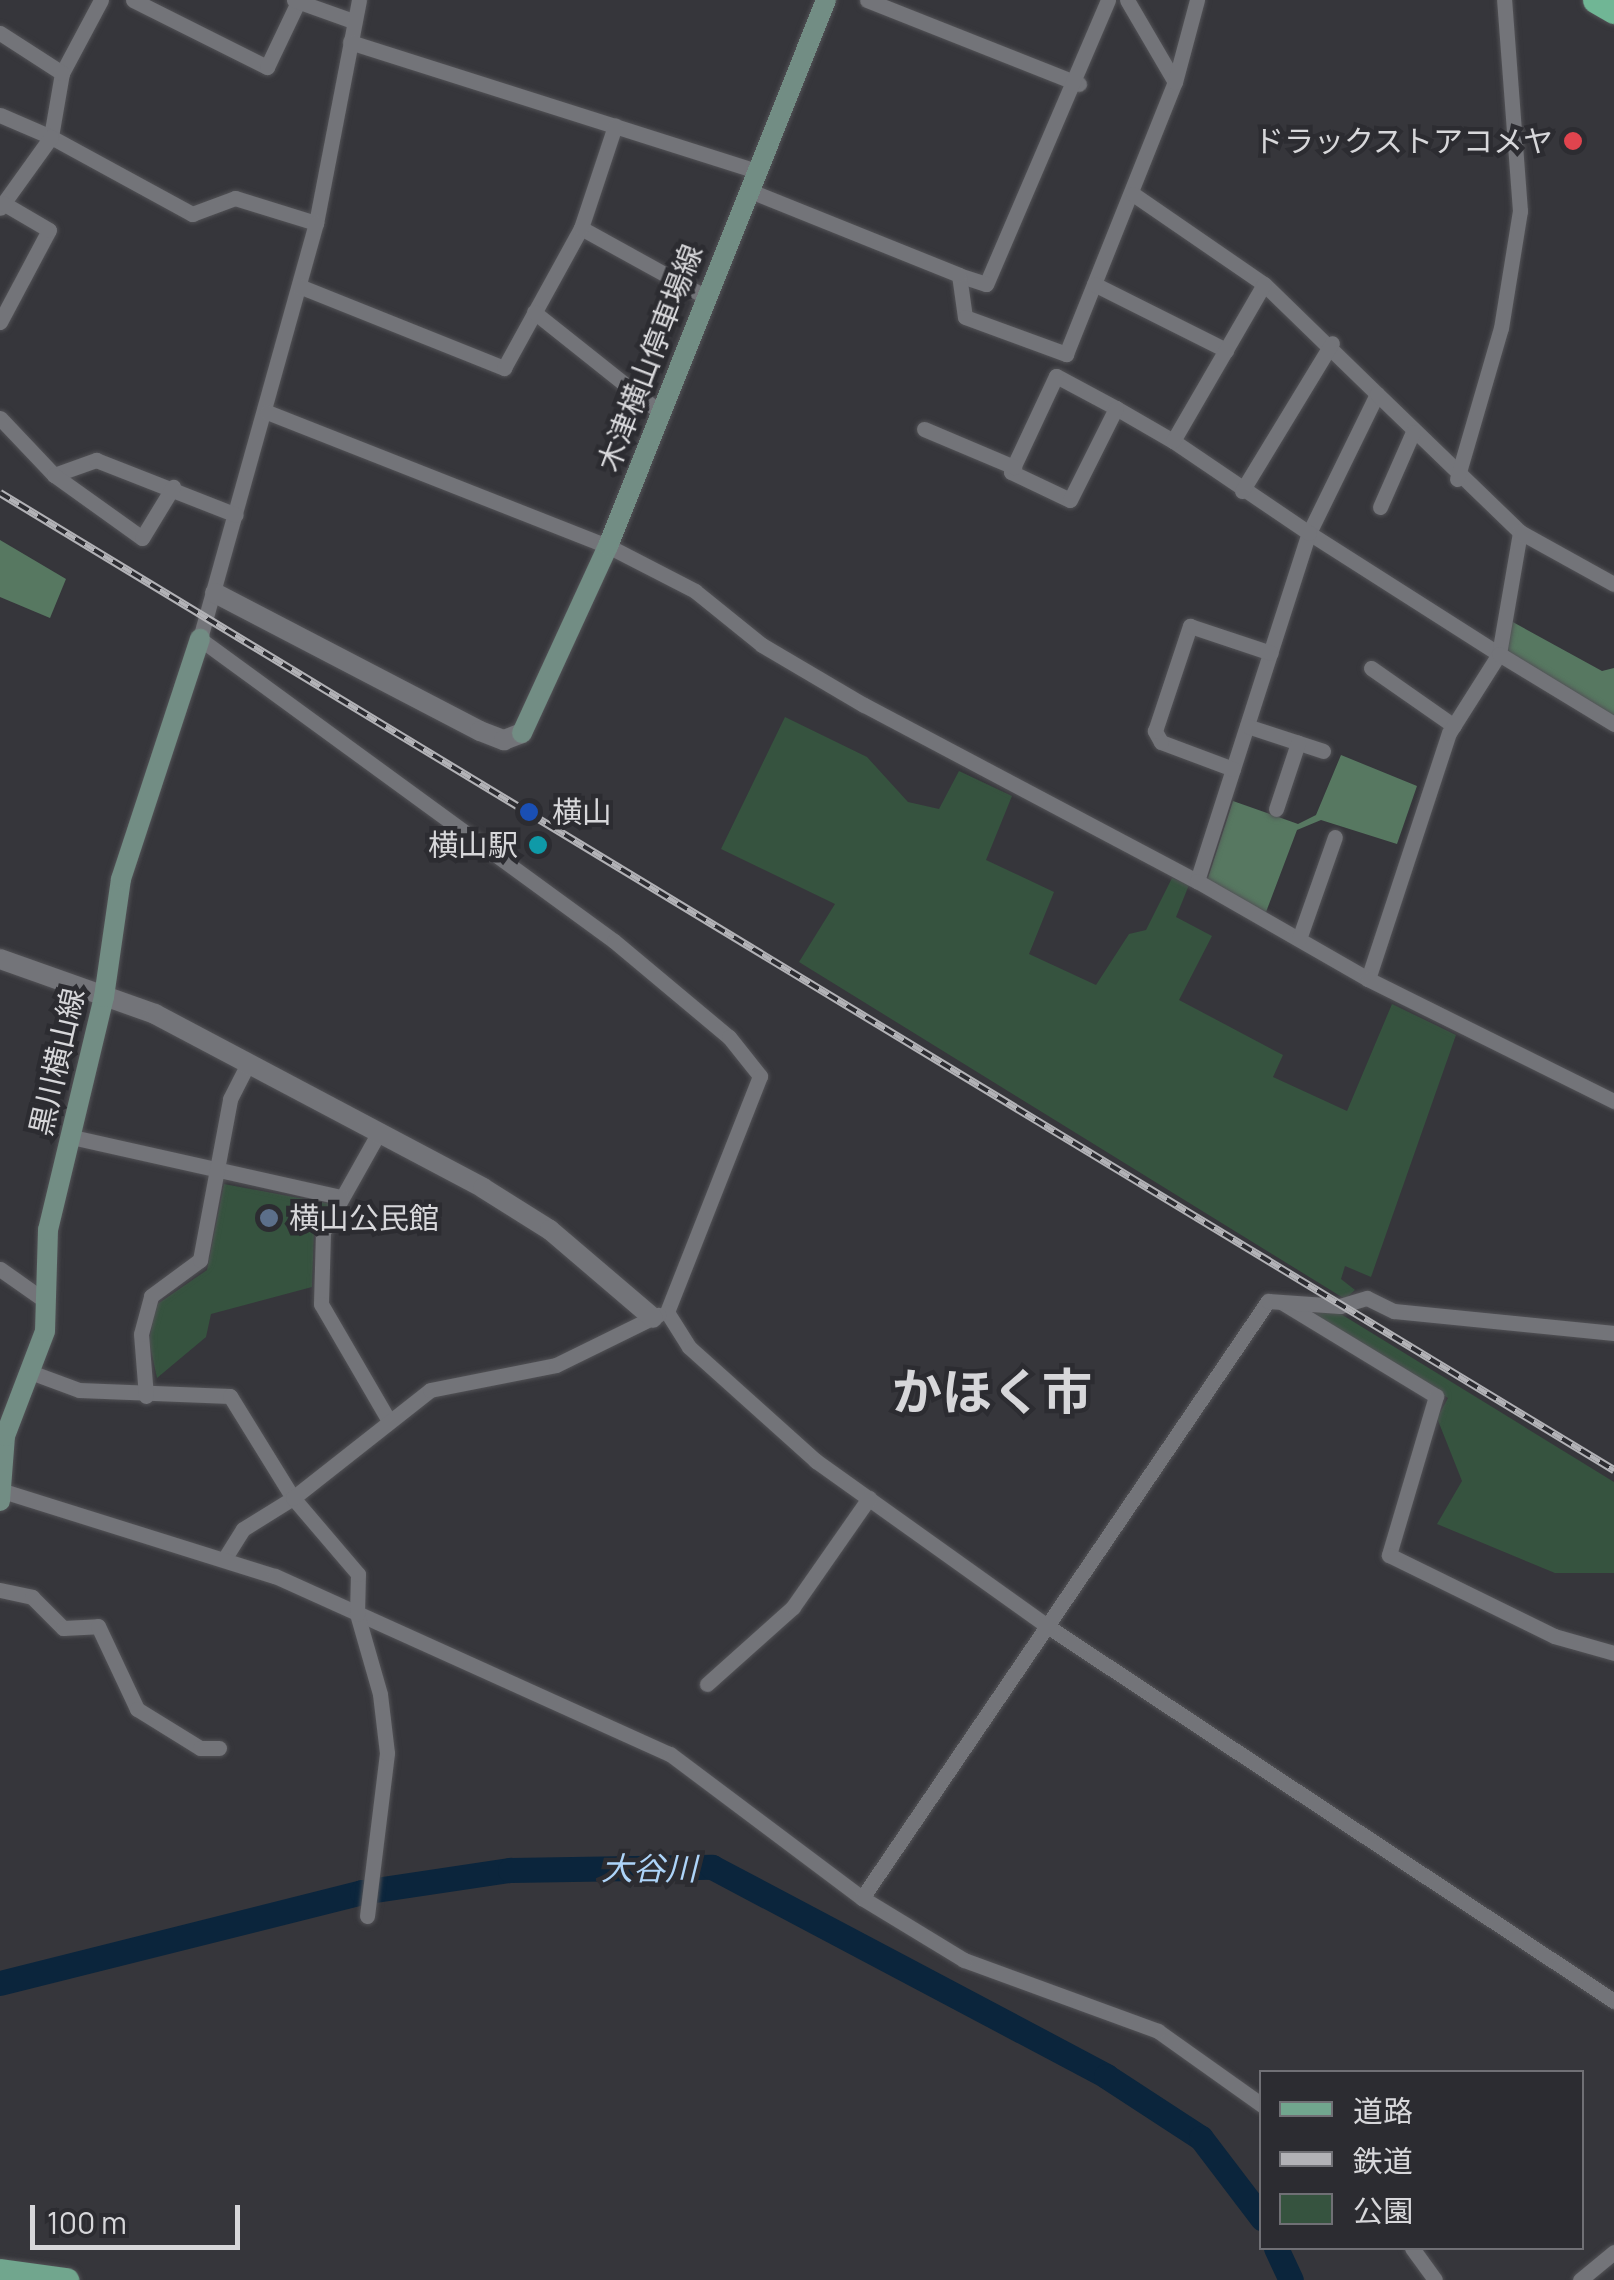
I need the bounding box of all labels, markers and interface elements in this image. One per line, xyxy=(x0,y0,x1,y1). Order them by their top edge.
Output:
place label: ドラックストアコメヤ xyxy=(1253,123,1553,159)
marker: ドラックストアコメヤ xyxy=(1562,130,1584,152)
street label: 木津横山停車場線 xyxy=(590,240,710,476)
place label: 横山 xyxy=(552,794,612,830)
marker: 横山 xyxy=(516,799,542,825)
place label: 横山駅 xyxy=(428,827,518,863)
marker: 横山駅 xyxy=(527,834,549,856)
street label: 黒川横山線 xyxy=(23,985,91,1139)
place label: 横山公民館 xyxy=(289,1200,439,1236)
marker: 横山公民館 xyxy=(258,1207,280,1229)
district label: かほく市 xyxy=(892,1362,1092,1422)
water label: 大谷川 xyxy=(601,1849,697,1887)
legend xyxy=(1259,2070,1584,2250)
text: 道路 xyxy=(1353,2090,1413,2131)
text: 鉄道 xyxy=(1353,2140,1413,2181)
scale bar xyxy=(35,2185,245,2247)
text: 公園 xyxy=(1353,2190,1413,2231)
text: 100 m xyxy=(47,2202,127,2243)

